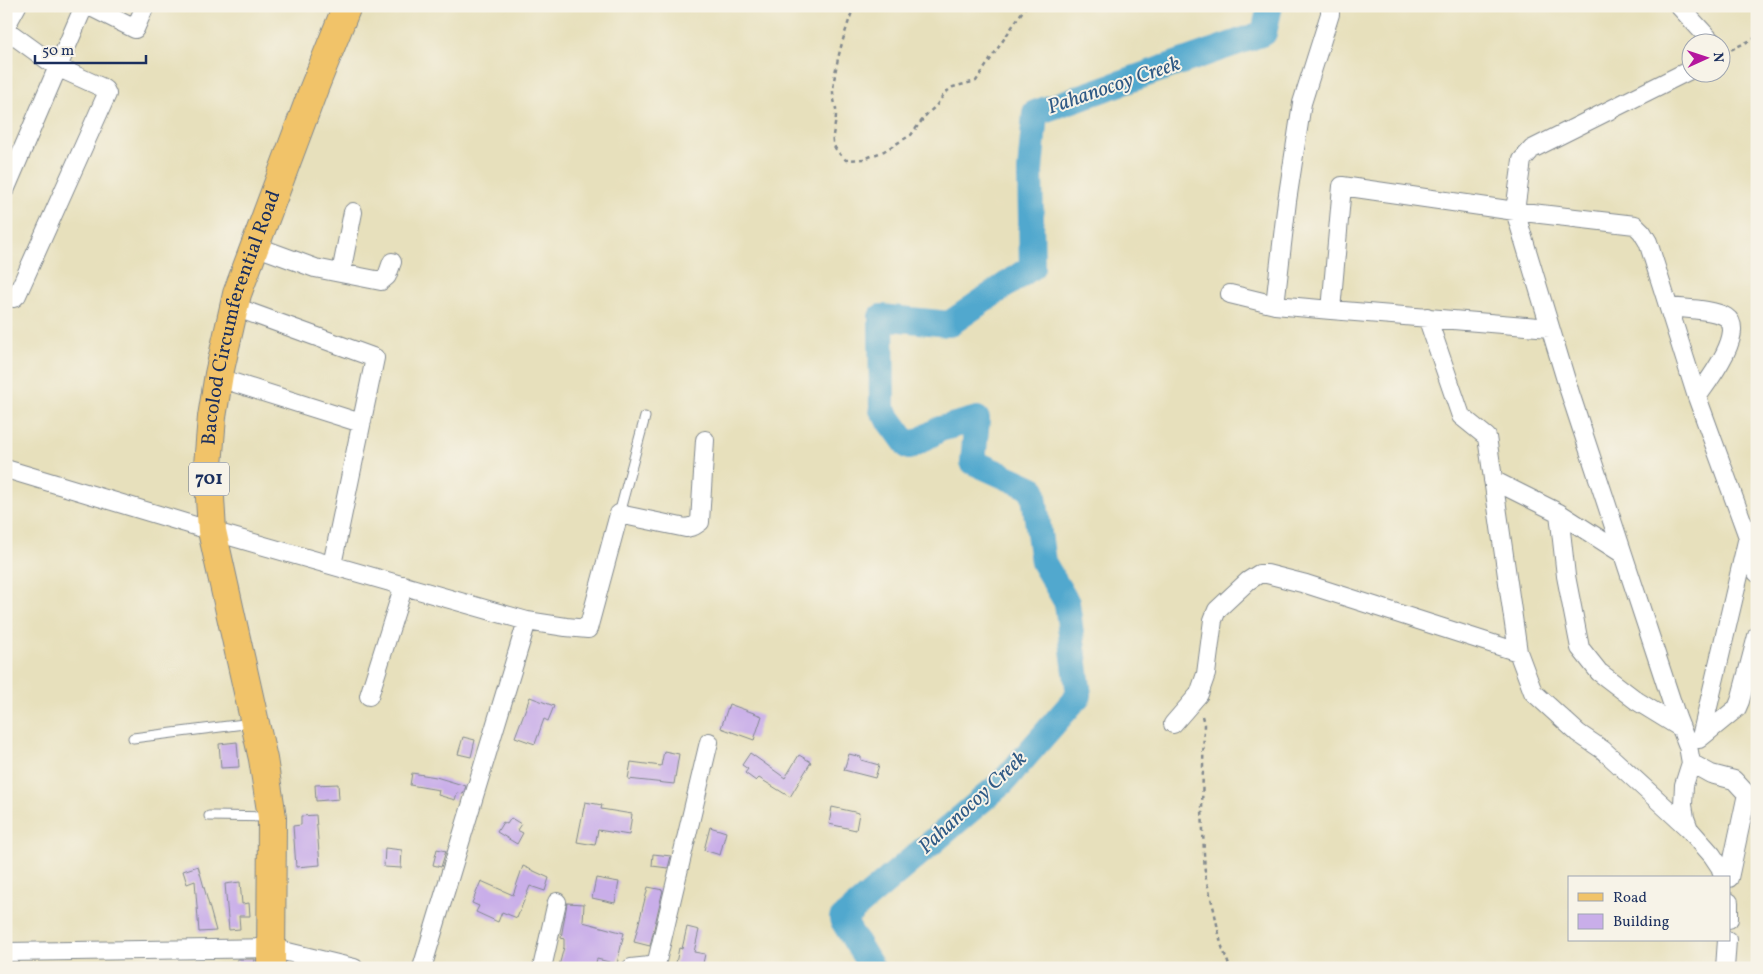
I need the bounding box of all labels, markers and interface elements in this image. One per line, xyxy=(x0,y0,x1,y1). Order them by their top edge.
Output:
scale bar xyxy=(35,32,146,64)
north arrow xyxy=(1680,32,1730,82)
text: 50 m xyxy=(42,41,74,62)
water label: Pahanocoy Creek xyxy=(1044,50,1185,122)
text: N xyxy=(1708,52,1727,63)
street label: Bacolod Circumferential Road xyxy=(196,186,288,446)
road number: 701 xyxy=(189,462,229,496)
water label: Pahanocoy Creek xyxy=(912,745,1034,861)
legend xyxy=(1568,876,1730,942)
text: Road xyxy=(1613,888,1647,909)
text: Building xyxy=(1613,912,1670,933)

